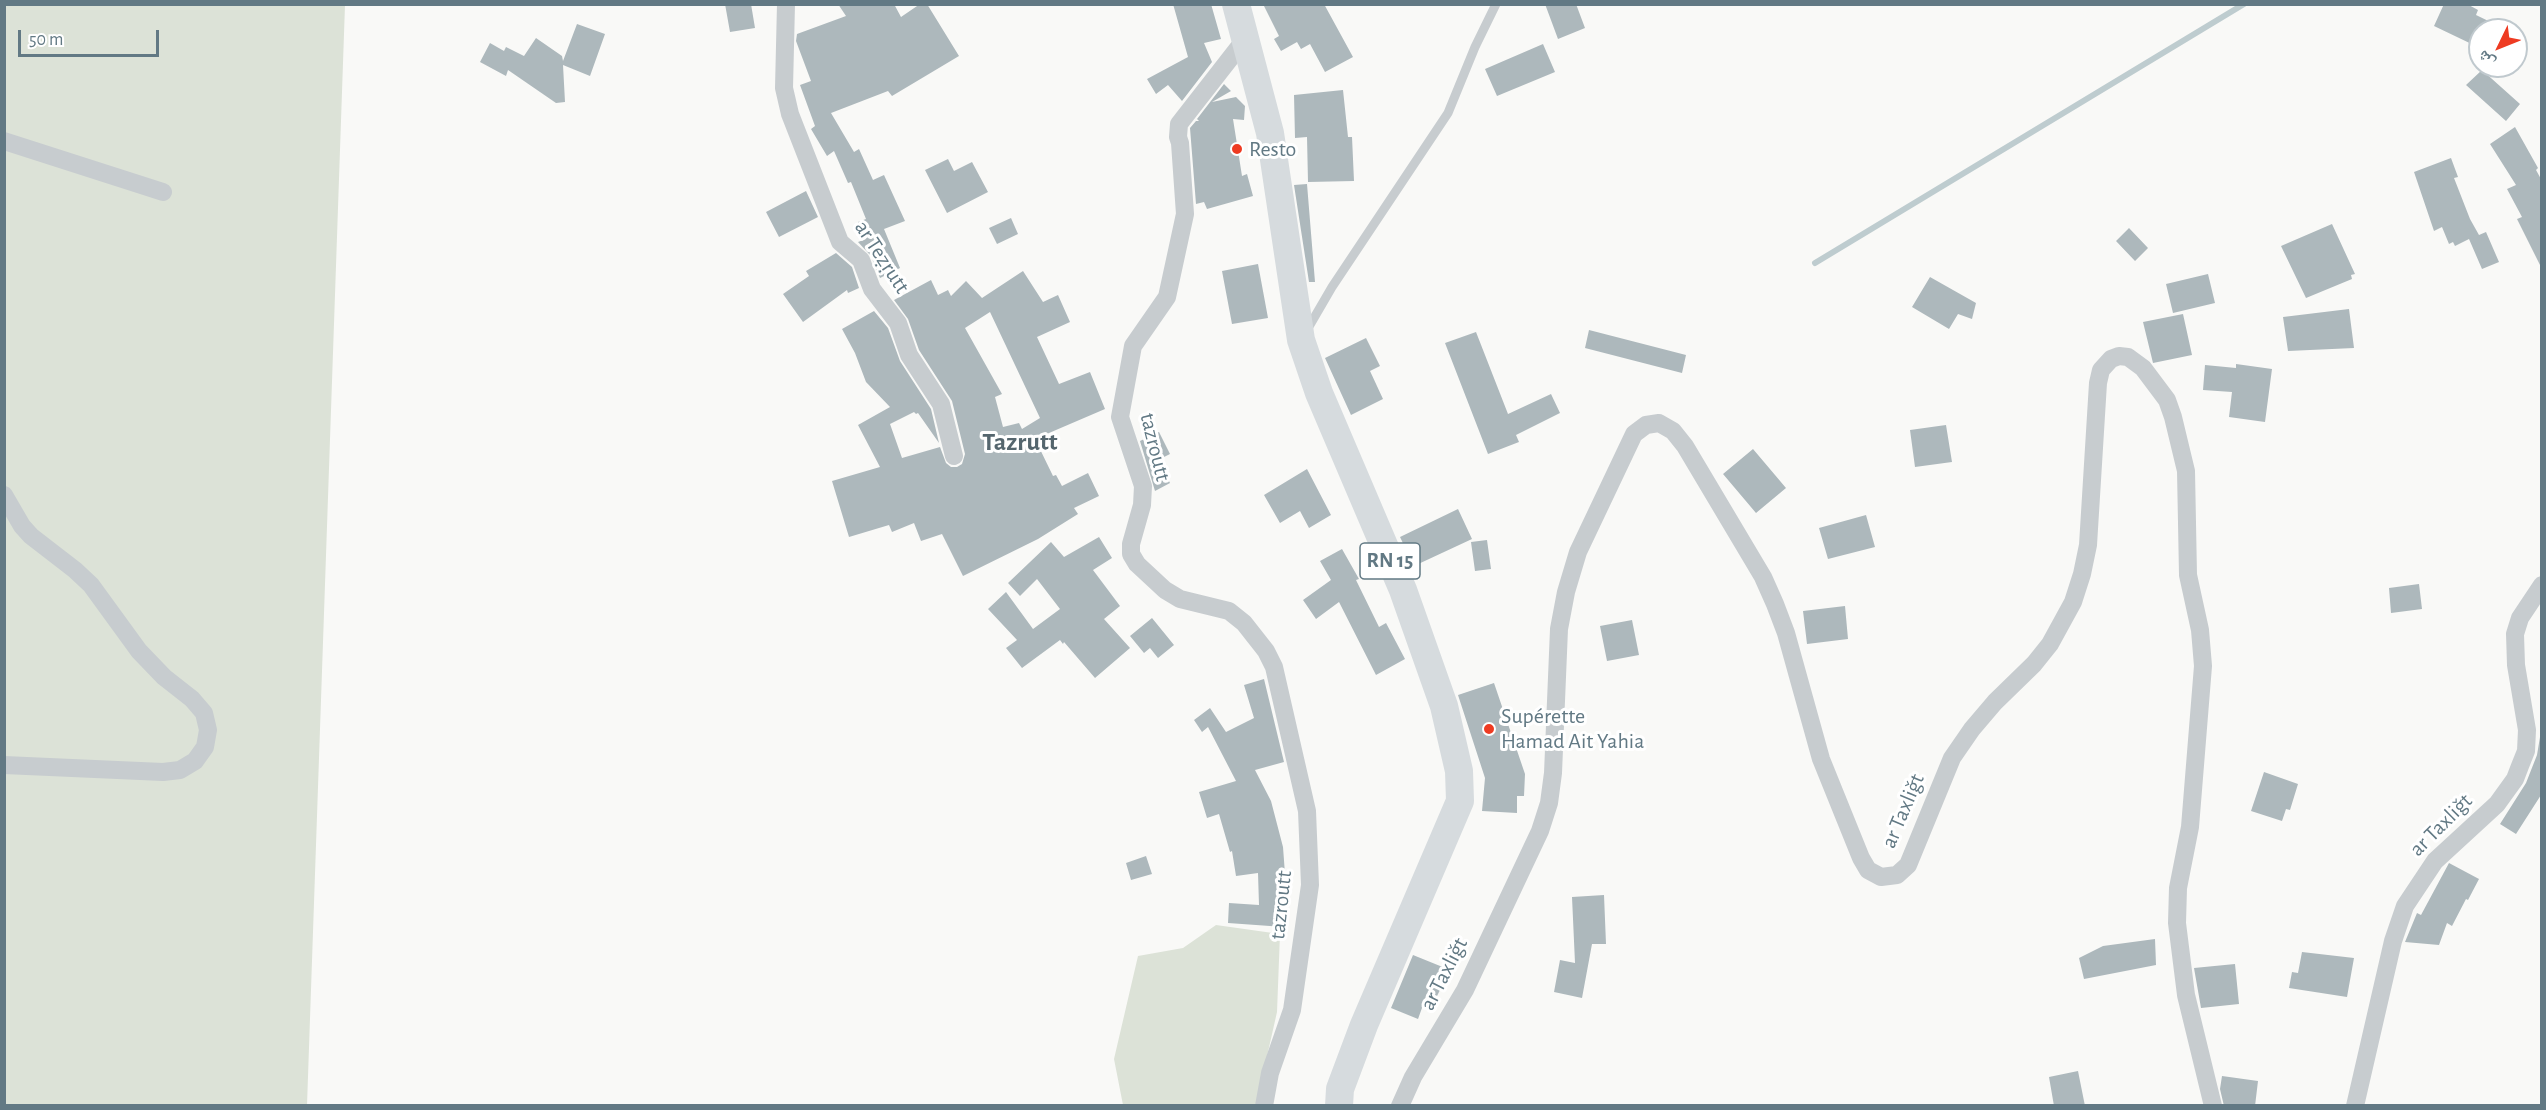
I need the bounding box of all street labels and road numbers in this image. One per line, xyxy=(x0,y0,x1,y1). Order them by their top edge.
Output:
street label: ar Teẓṛutt xyxy=(849,216,915,298)
street label: tazroutt xyxy=(1134,410,1176,484)
road number: RN 15 xyxy=(1360,543,1420,579)
street label: ar Taxliǧt xyxy=(1876,770,1930,852)
street label: ar Taxliǧt xyxy=(2404,788,2478,862)
street label: tazroutt xyxy=(1264,869,1298,941)
street label: ar Taxliǧt xyxy=(1414,933,1474,1015)

